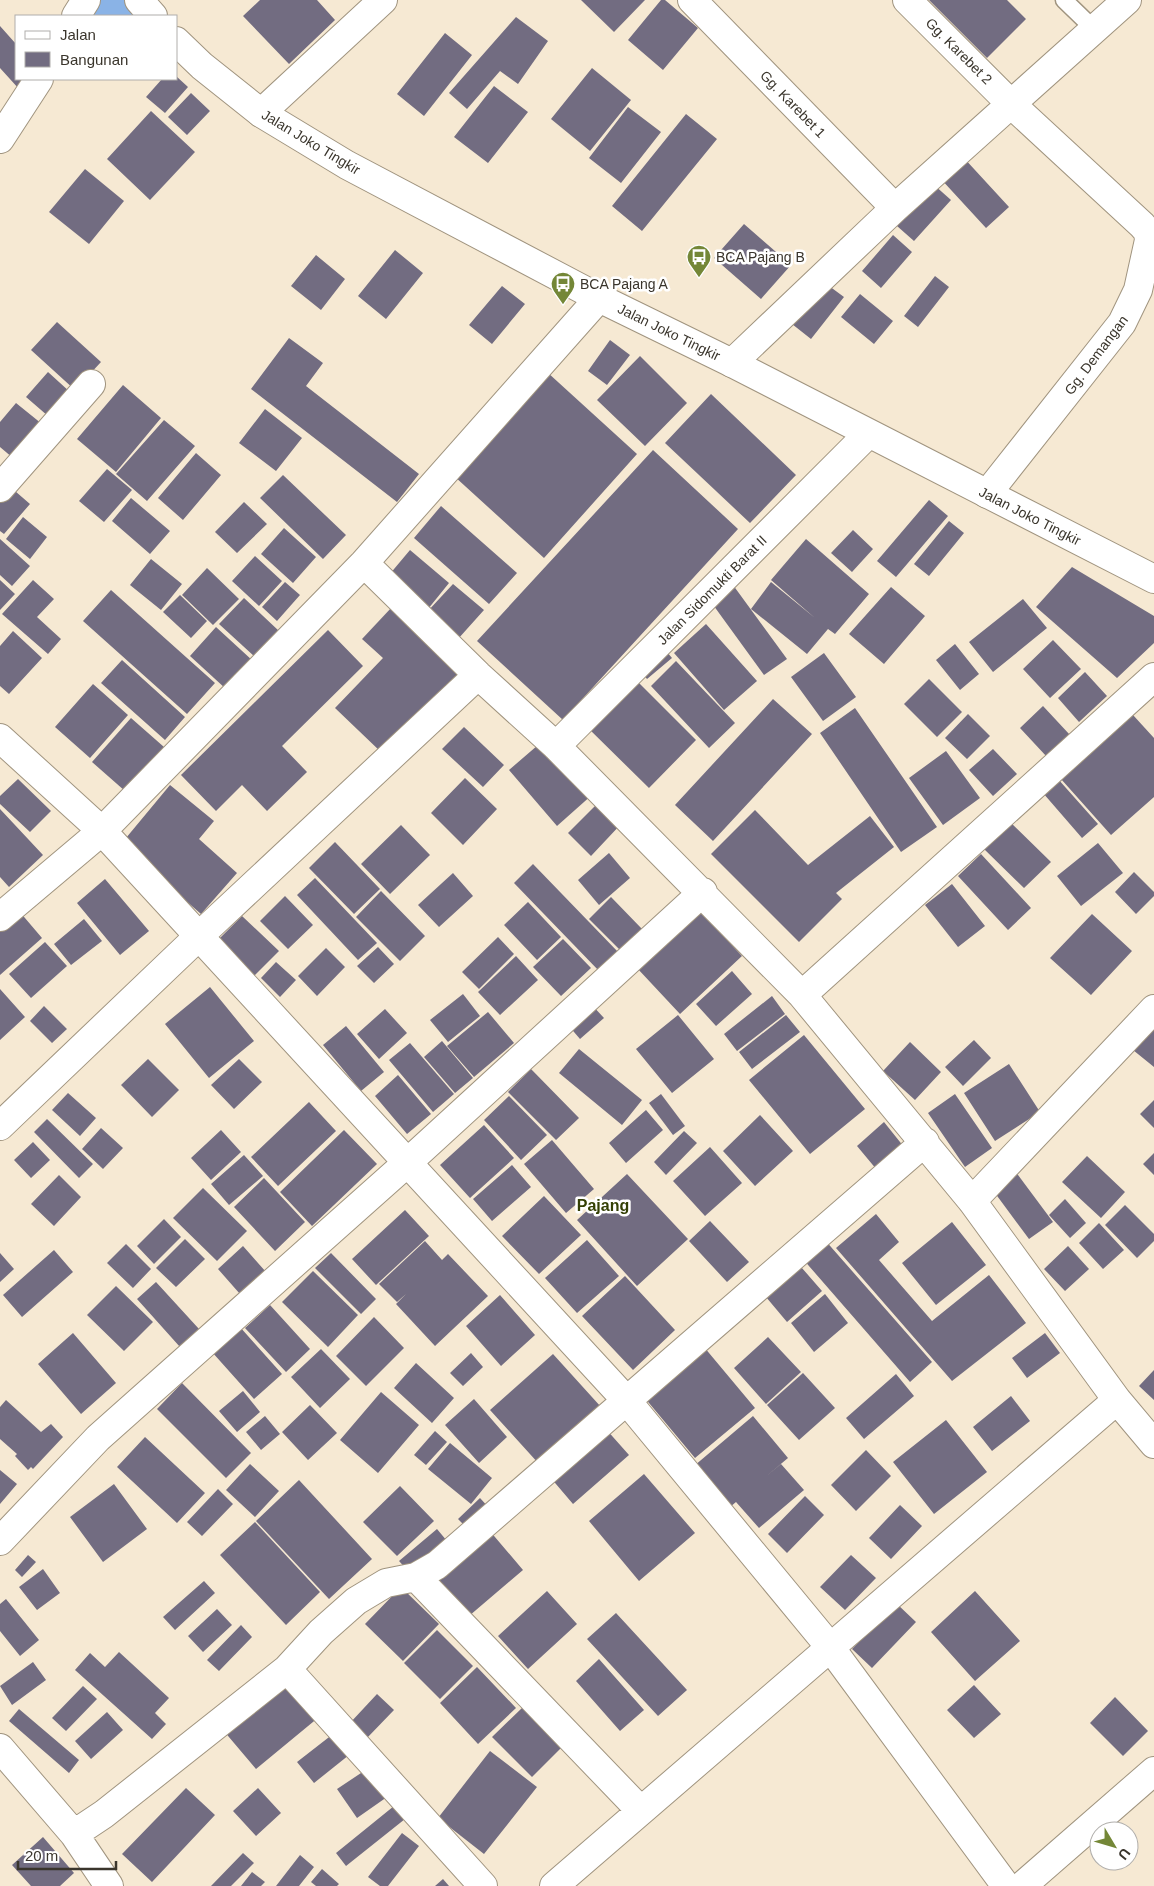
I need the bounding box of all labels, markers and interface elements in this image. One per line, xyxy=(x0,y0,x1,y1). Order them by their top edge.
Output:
legend xyxy=(15,15,178,80)
street label: Gg. Karebet 2 xyxy=(923,15,996,88)
text: Jalan xyxy=(60,26,96,43)
text: Bangunan xyxy=(60,51,128,68)
street label: Gg. Karebet 1 xyxy=(757,67,829,141)
street label: Jalan Joko Tingkir xyxy=(259,106,363,178)
bus stop icon: BCA Pajang B xyxy=(686,244,712,278)
place label: BCA Pajang B xyxy=(716,249,805,265)
bus stop icon: BCA Pajang A xyxy=(550,271,576,305)
place label: BCA Pajang A xyxy=(580,276,669,292)
street label: Jalan Joko Tingkir xyxy=(615,300,723,364)
street label: Gg. Demangan xyxy=(1061,312,1131,398)
street label: Jalan Joko Tingkir xyxy=(976,483,1084,549)
street label: Jalan Sidomukti Barat II xyxy=(654,532,770,648)
district label: Pajang xyxy=(577,1197,629,1214)
north arrow xyxy=(1089,1821,1139,1871)
scale bar xyxy=(18,1838,115,1870)
text: U xyxy=(1115,1845,1134,1863)
text: 20 m xyxy=(25,1847,58,1864)

